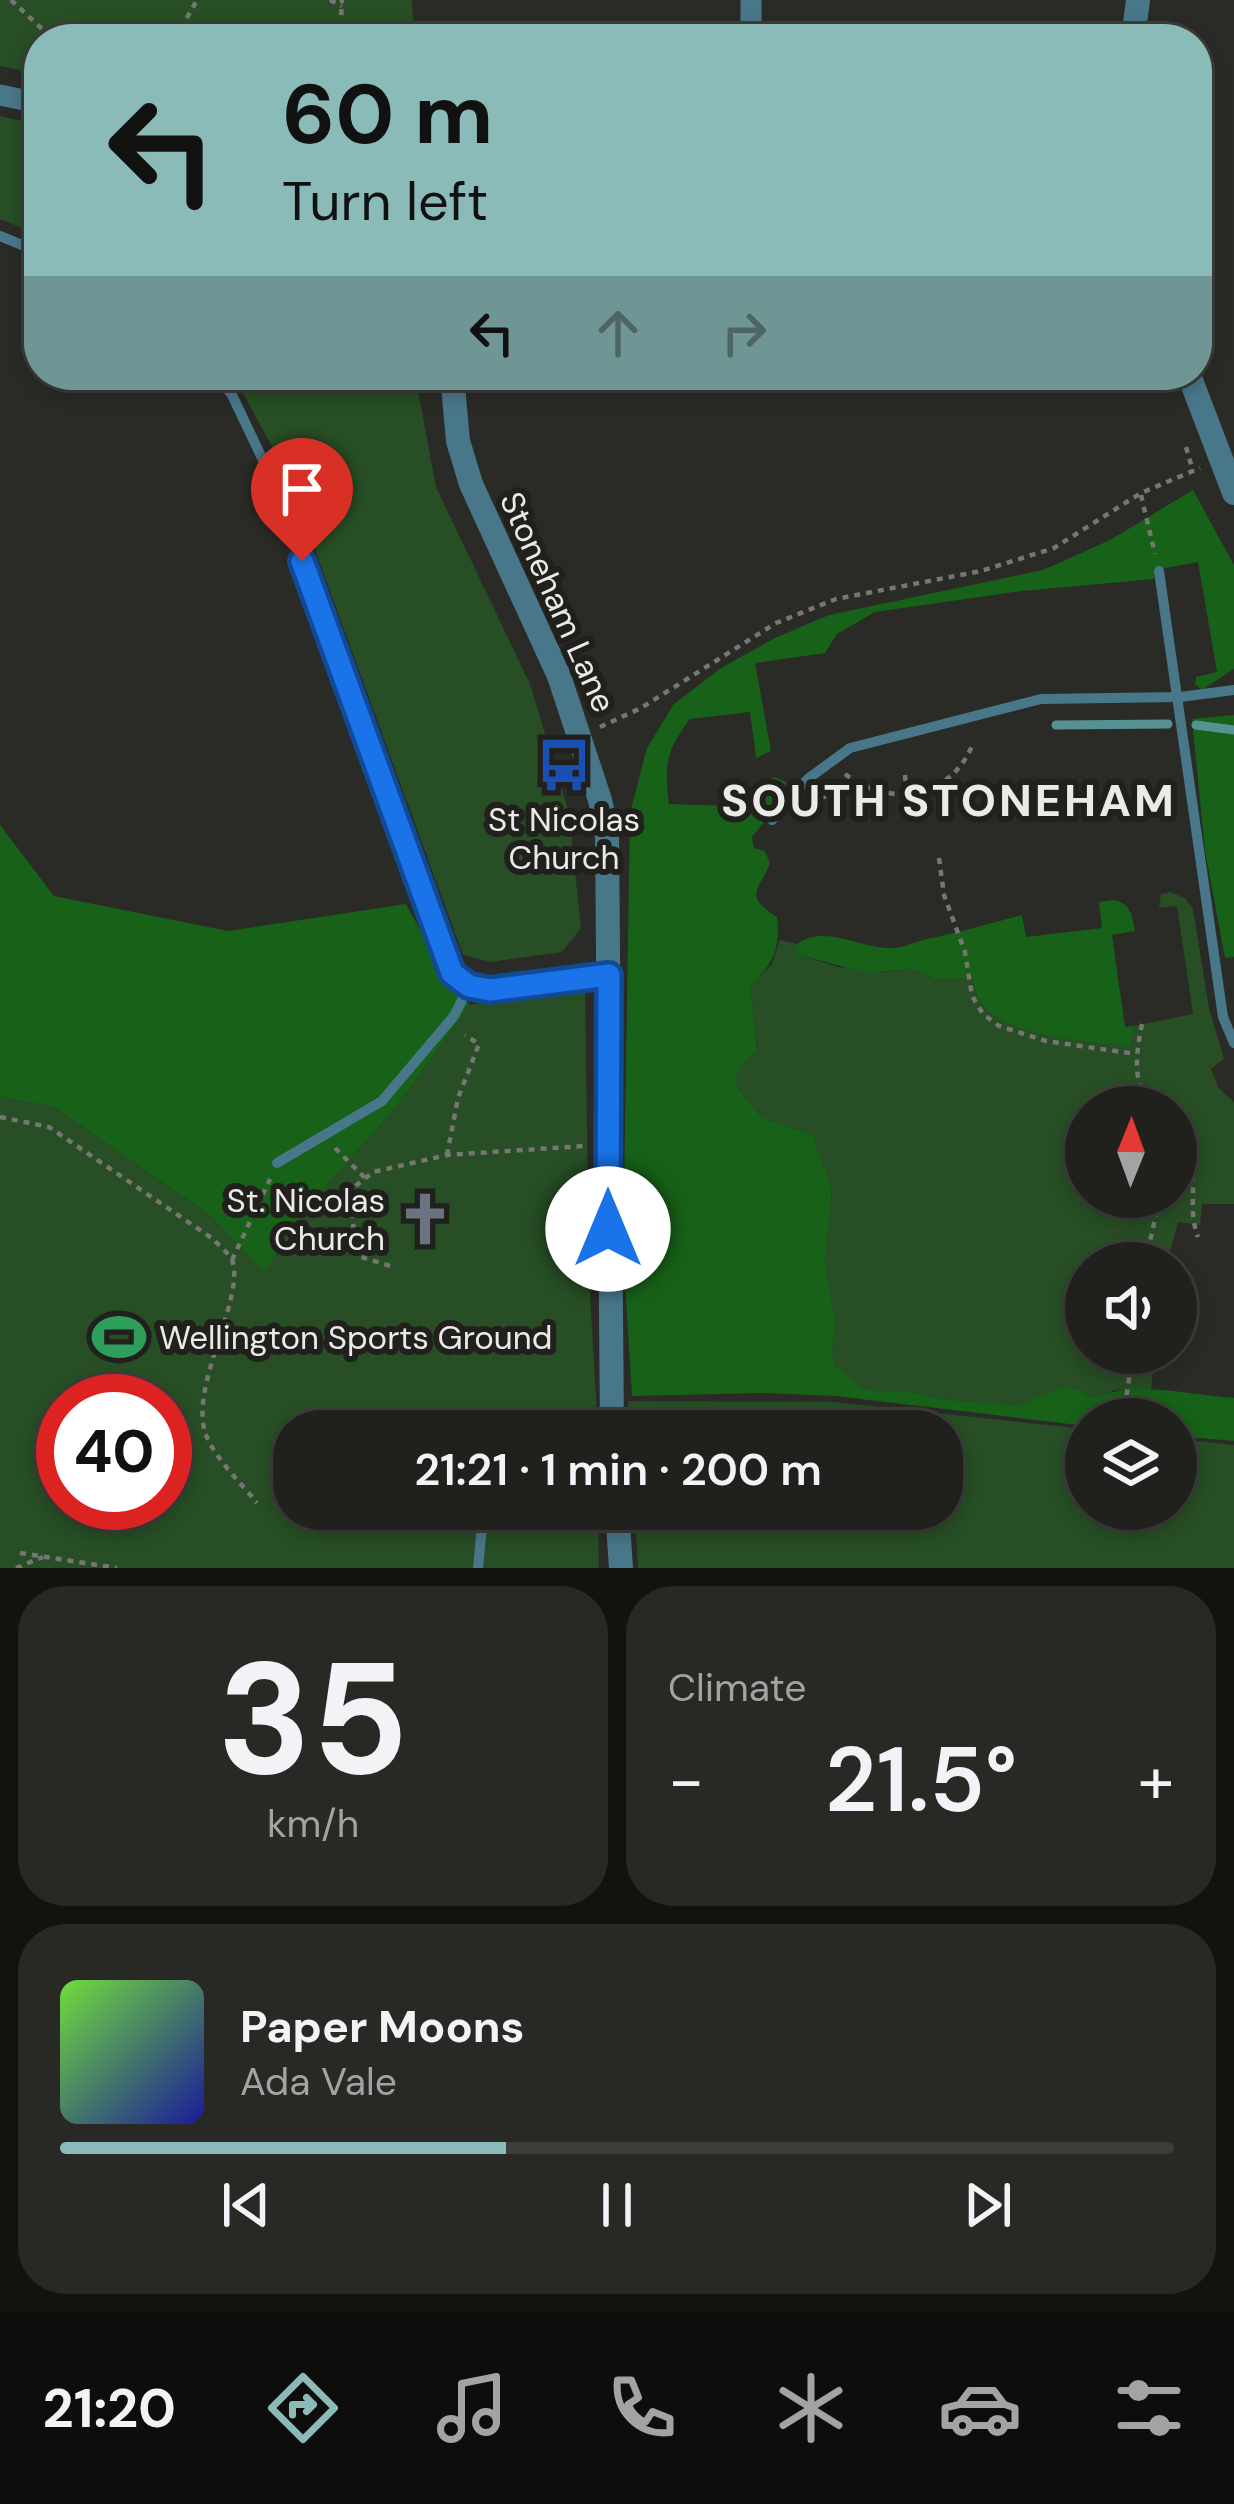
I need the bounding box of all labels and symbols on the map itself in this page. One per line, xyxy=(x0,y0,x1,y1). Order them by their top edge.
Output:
pin xyxy=(251,438,353,561)
street label: Stoneham Lane xyxy=(490,485,626,719)
bus stop icon: St Nicolas Church xyxy=(535,736,593,794)
district label: SOUTH STONEHAM xyxy=(721,771,1177,830)
place label: St Nicolas Church xyxy=(488,798,640,879)
north arrow xyxy=(1065,1086,1197,1218)
position arrow xyxy=(545,1166,671,1292)
place label: St. Nicolas Church xyxy=(227,1179,385,1260)
church icon: St. Nicolas Church xyxy=(396,1190,454,1248)
sports icon: Wellington Sports Ground xyxy=(90,1308,148,1366)
place label: Wellington Sports Ground xyxy=(159,1316,552,1359)
speed limit sign: 40 xyxy=(36,1374,192,1530)

